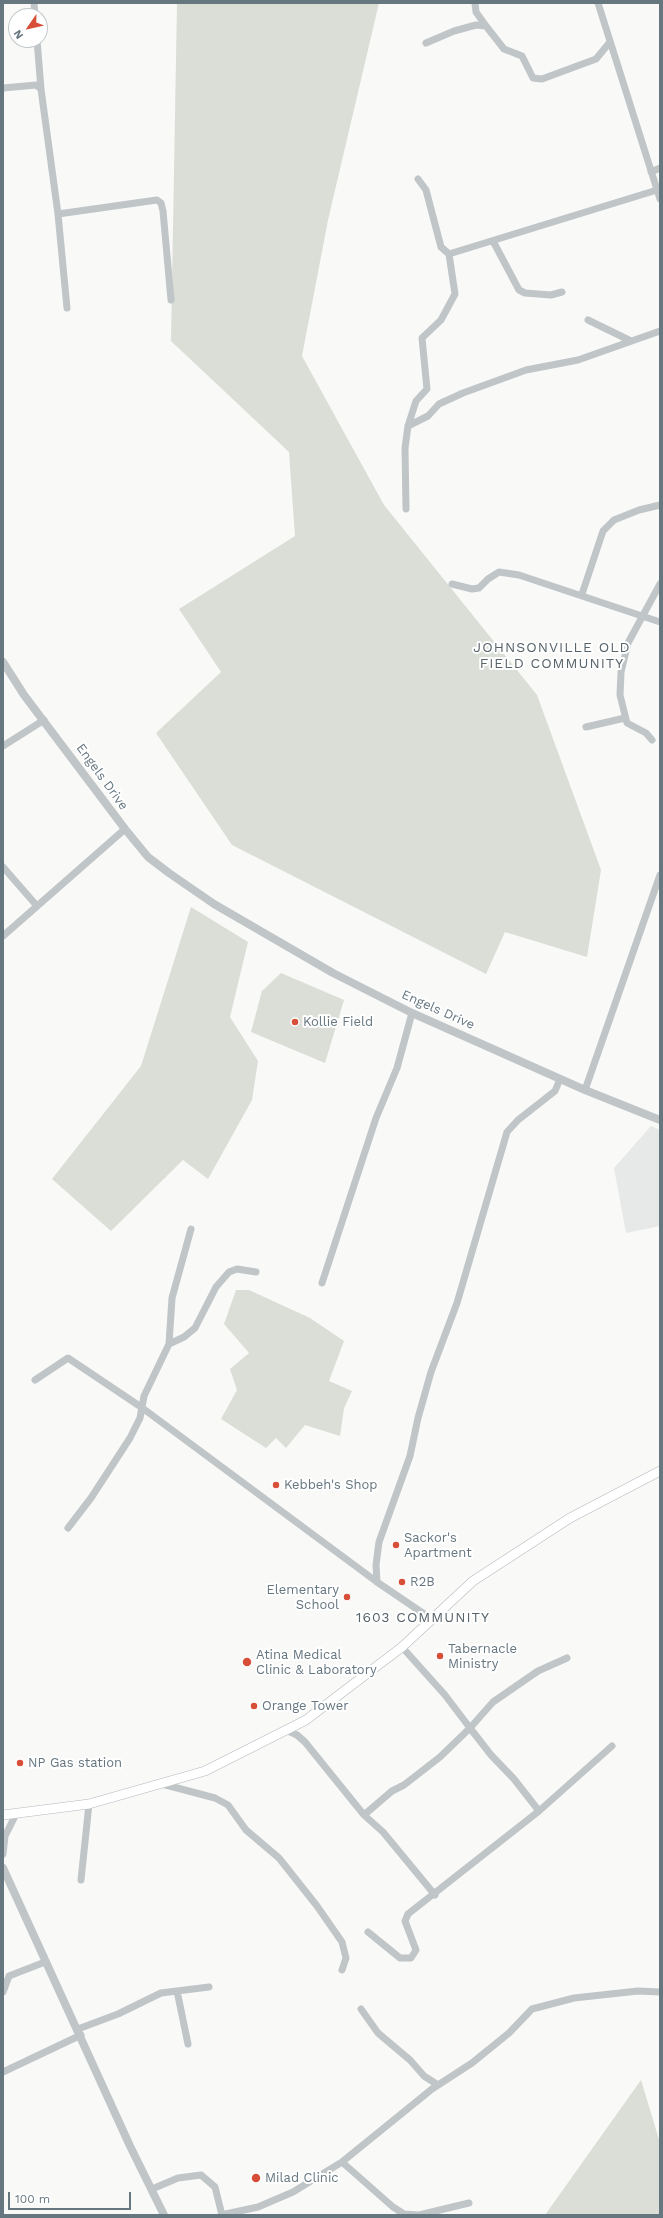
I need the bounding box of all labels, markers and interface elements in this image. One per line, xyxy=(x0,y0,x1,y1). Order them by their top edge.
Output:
north arrow xyxy=(8,8,48,48)
text: N xyxy=(11,27,26,41)
district label: JOHNSONVILLE OLD FIELD COMMUNITY xyxy=(473,640,631,672)
street label: Engels Drive xyxy=(73,741,131,813)
street label: Engels Drive xyxy=(399,987,477,1033)
place label: Kollie Field xyxy=(303,1014,373,1030)
marker: Kollie Field xyxy=(290,1017,300,1027)
place label: Kebbeh's Shop xyxy=(284,1477,378,1493)
marker: Kebbeh's Shop xyxy=(271,1480,281,1490)
place label: Sackor's Apartment xyxy=(404,1530,472,1561)
marker: Sackor's Apartment xyxy=(391,1540,401,1550)
place label: R2B xyxy=(410,1574,435,1590)
marker: R2B xyxy=(397,1577,407,1587)
place label: Elementary School xyxy=(267,1582,339,1613)
marker: Elementary School xyxy=(342,1592,352,1602)
district label: 1603 COMMUNITY xyxy=(356,1610,490,1626)
place label: Tabernacle Ministry xyxy=(448,1641,517,1672)
place label: Atina Medical Clinic & Laboratory xyxy=(256,1647,377,1678)
marker: Tabernacle Ministry xyxy=(435,1651,445,1661)
marker: Atina Medical Clinic & Laboratory xyxy=(241,1656,253,1668)
place label: Orange Tower xyxy=(262,1698,349,1714)
marker: Orange Tower xyxy=(249,1701,259,1711)
place label: NP Gas station xyxy=(28,1755,122,1771)
marker: NP Gas station xyxy=(15,1758,25,1768)
place label: Milad Clinic xyxy=(265,2170,339,2186)
marker: Milad Clinic xyxy=(250,2172,262,2184)
scale bar xyxy=(10,2184,133,2210)
text: 100 m xyxy=(15,2192,50,2206)

